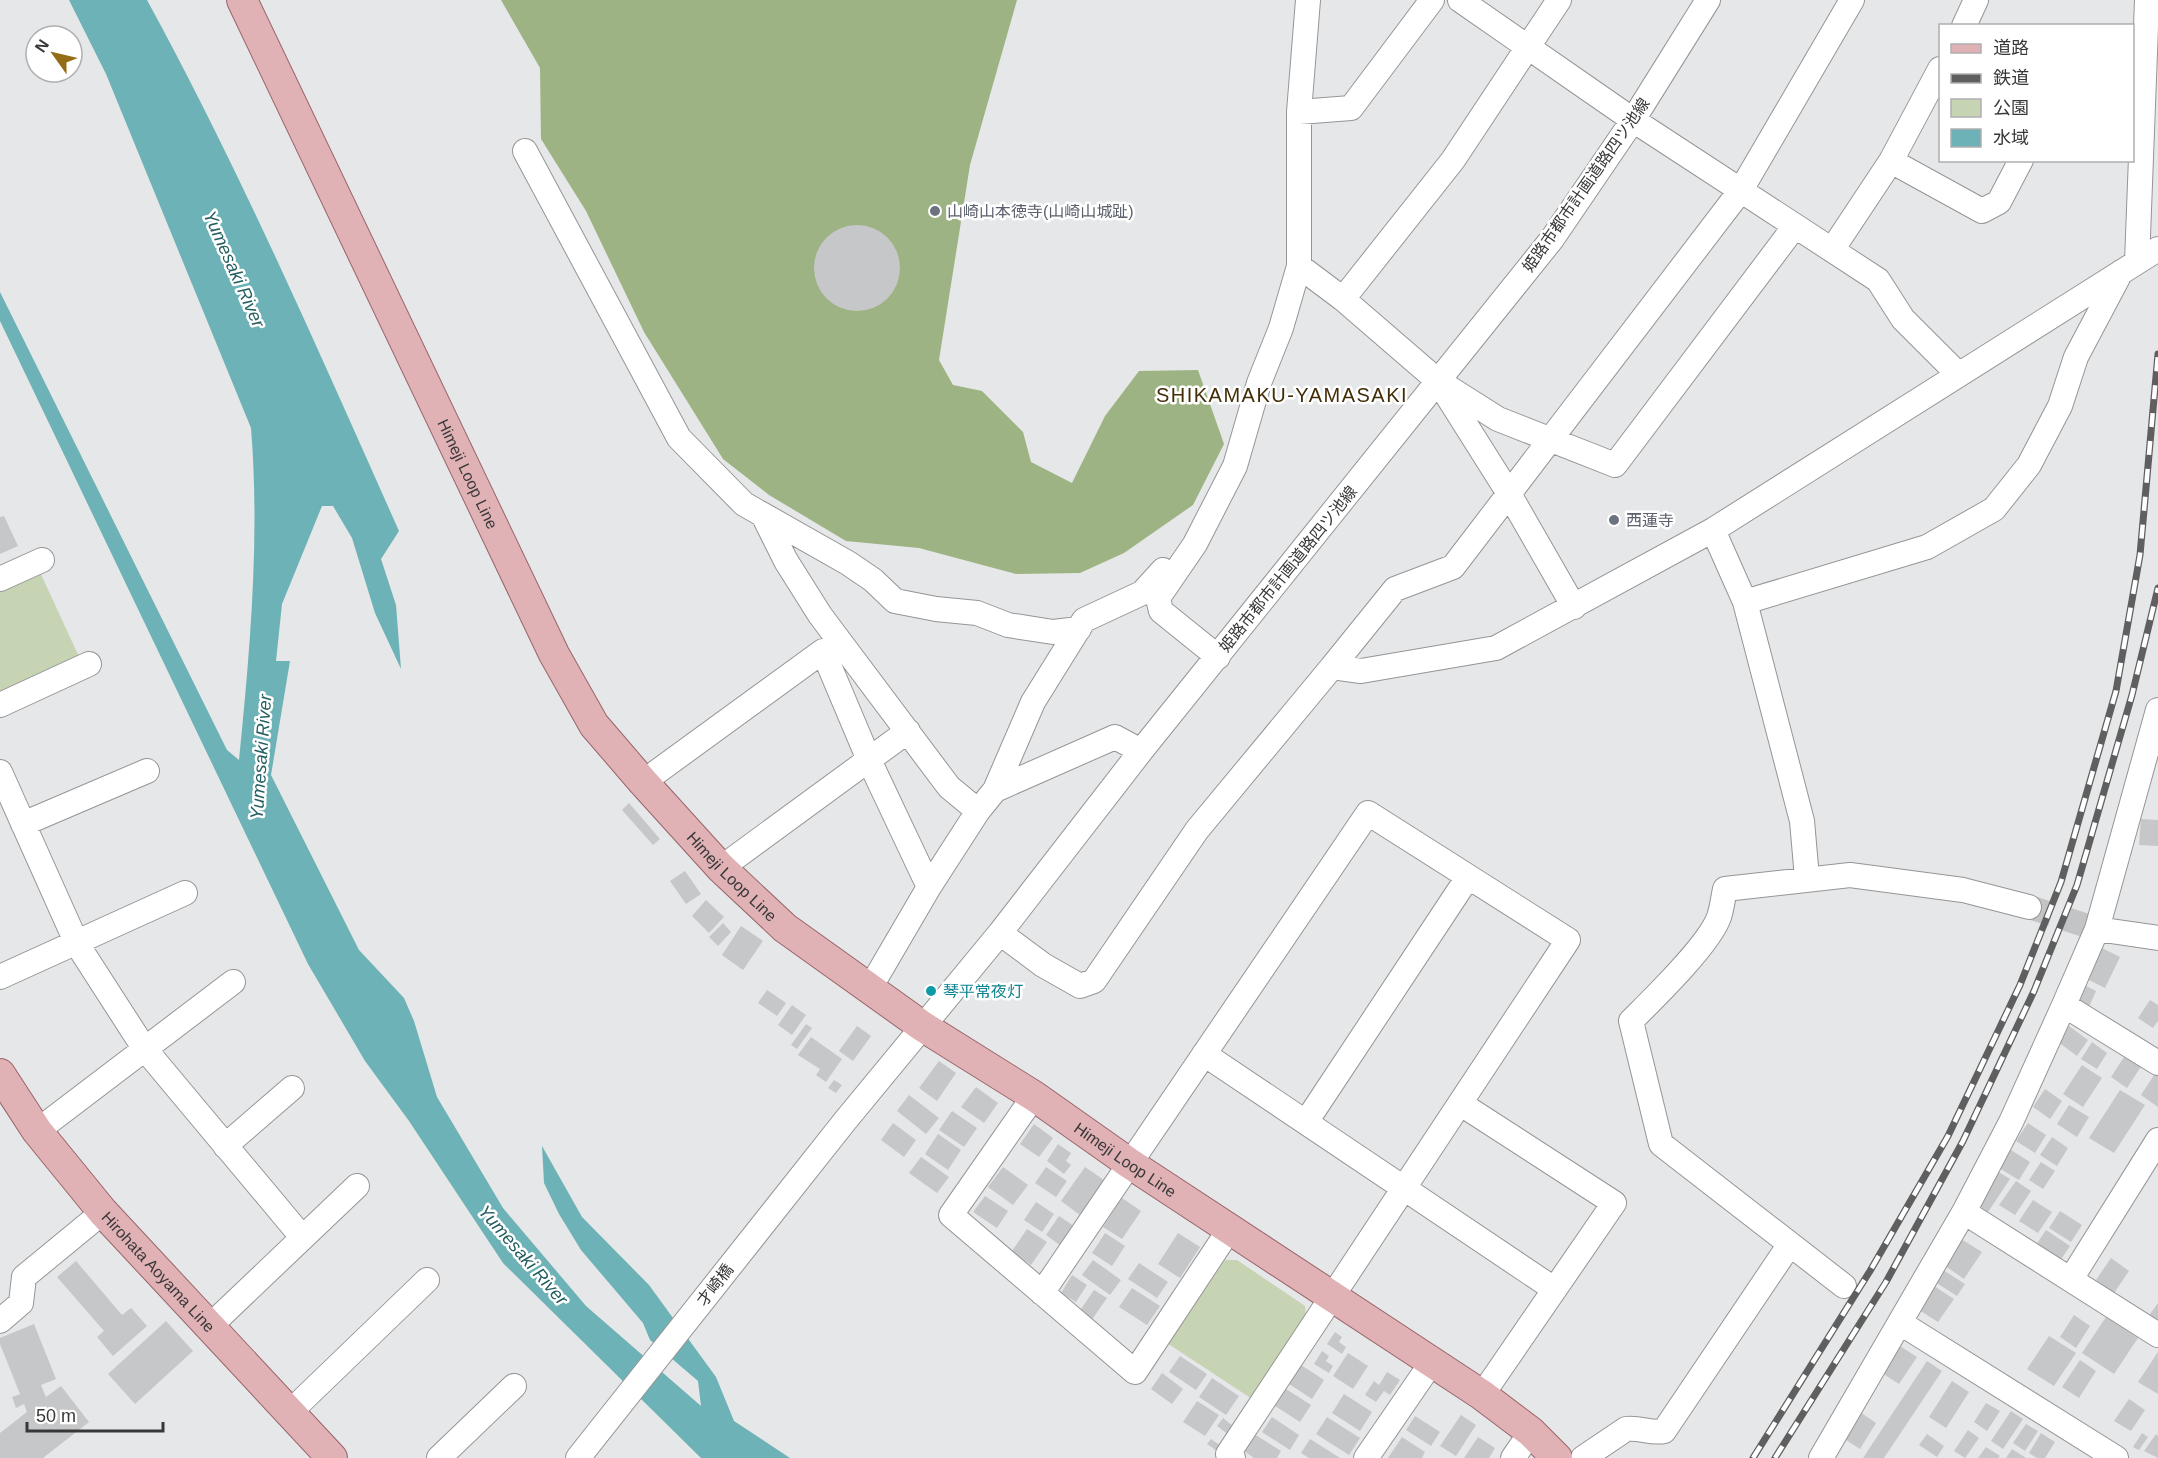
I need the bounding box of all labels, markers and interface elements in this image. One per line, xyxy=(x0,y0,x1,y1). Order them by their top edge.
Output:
north arrow xyxy=(24,24,84,84)
legend xyxy=(1939,24,2134,162)
text: N xyxy=(32,36,52,55)
text: 道路 xyxy=(1993,38,2029,58)
text: 鉄道 xyxy=(1993,68,2029,88)
street label: 姫路市都市計画道路四ツ池線 xyxy=(1519,95,1653,275)
text: 公園 xyxy=(1993,98,2029,118)
text: 水域 xyxy=(1993,128,2029,148)
place label: 山崎山本徳寺(山崎山城趾) xyxy=(947,203,1134,220)
marker: 山崎山本徳寺(山崎山城趾) xyxy=(928,204,942,218)
water label: Yumesaki River xyxy=(199,208,269,331)
district label: SHIKAMAKU-YAMASAKI xyxy=(1156,384,1408,406)
street label: Himeji Loop Line xyxy=(435,416,501,531)
street label: 姫路市都市計画道路四ツ池線 xyxy=(1216,483,1360,655)
place label: 西蓮寺 xyxy=(1626,512,1674,529)
marker: 西蓮寺 xyxy=(1607,513,1621,527)
water label: Yumesaki River xyxy=(247,693,275,820)
street label: Himeji Loop Line xyxy=(684,828,780,924)
place label: 琴平常夜灯 xyxy=(943,983,1023,1000)
marker: 琴平常夜灯 xyxy=(924,984,938,998)
street label: Himeji Loop Line xyxy=(1071,1119,1180,1200)
water label: Yumesaki River xyxy=(474,1201,572,1310)
street label: Hirohata Aoyama Line xyxy=(99,1208,219,1335)
street label: 才崎橋 xyxy=(694,1261,736,1309)
scale bar xyxy=(27,1395,164,1433)
text: 50 m xyxy=(36,1406,76,1426)

